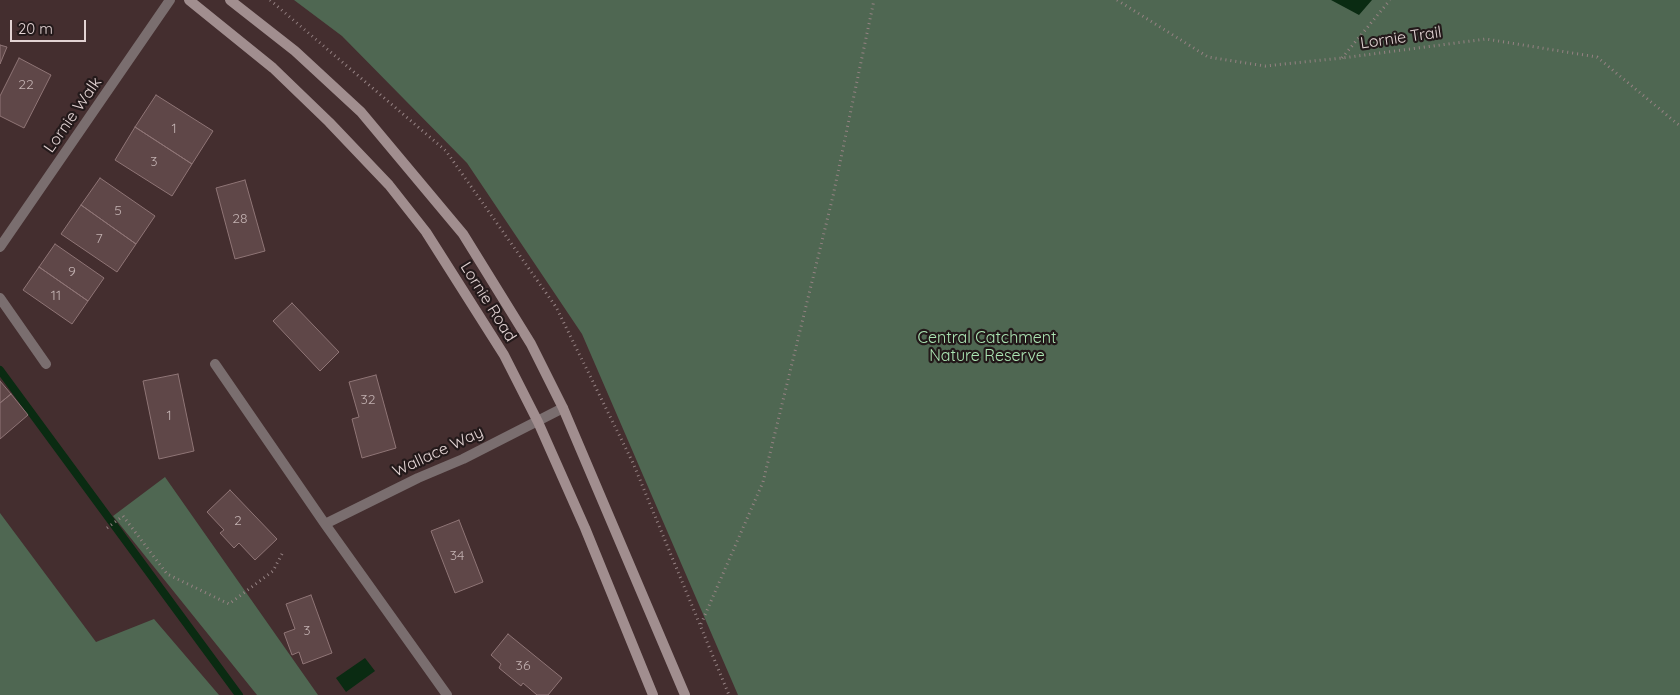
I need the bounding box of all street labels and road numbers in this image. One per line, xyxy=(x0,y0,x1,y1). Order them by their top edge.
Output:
street label: Lornie Trail xyxy=(1359,23,1443,53)
street label: Lornie Walk xyxy=(40,74,106,156)
street label: Lornie Road xyxy=(456,259,520,345)
street label: Wallace Way xyxy=(390,423,486,481)

